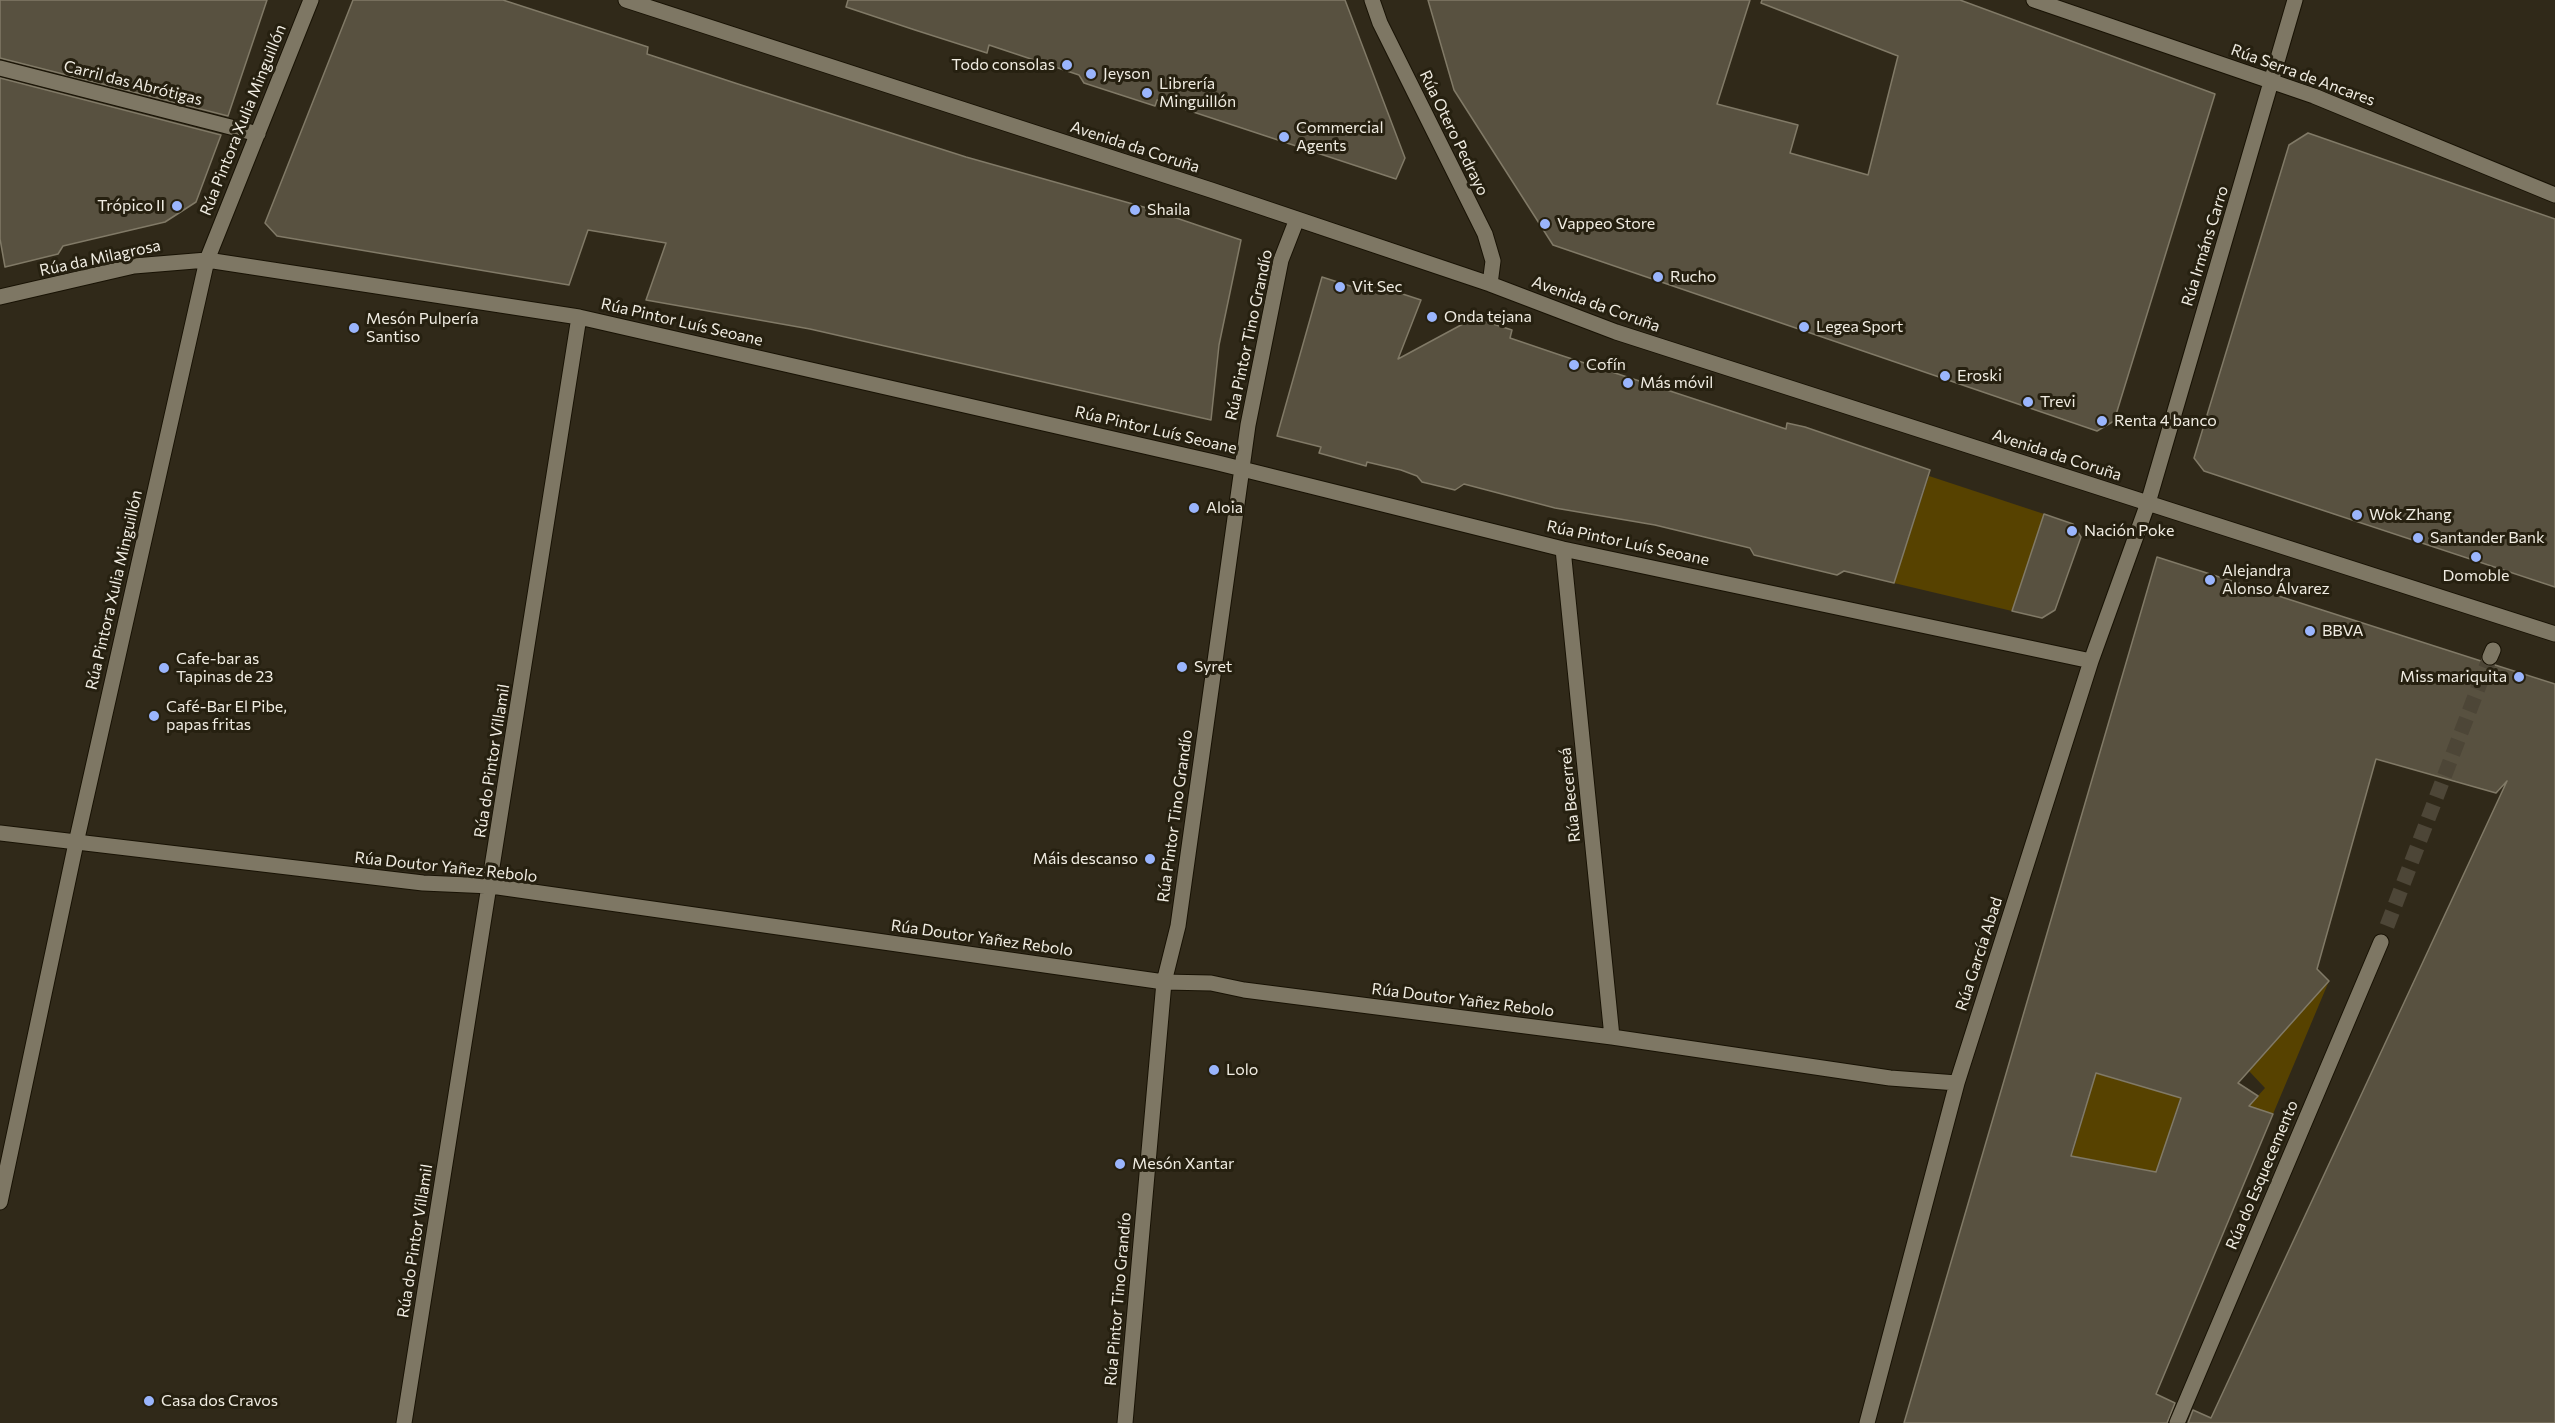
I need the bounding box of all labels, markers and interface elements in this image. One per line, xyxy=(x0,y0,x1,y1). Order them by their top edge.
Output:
street label: Rúa Pintora Xulia Minguillón xyxy=(196,22,290,218)
street label: Rúa Serra de Ancares xyxy=(2228,40,2378,110)
place label: Todo consolas xyxy=(951,55,1055,75)
street label: Carril das Abrótigas xyxy=(62,56,204,110)
marker: Todo consolas xyxy=(1060,58,1074,72)
place label: Jeyson xyxy=(1103,64,1150,84)
marker: Jeyson xyxy=(1084,67,1098,81)
street label: Rúa Otero Pedrayo xyxy=(1415,67,1493,199)
place label: Librería Minguillón xyxy=(1159,74,1236,112)
marker: Librería Minguillón xyxy=(1140,86,1154,100)
street label: Avenida da Coruña xyxy=(1068,117,1202,177)
place label: Commercial Agents xyxy=(1296,118,1383,156)
marker: Commercial Agents xyxy=(1277,130,1291,144)
street label: Rúa Irmáns Carro xyxy=(2178,183,2232,309)
place label: Trópico II xyxy=(97,196,165,216)
marker: Trópico II xyxy=(170,199,184,213)
place label: Shaila xyxy=(1147,200,1190,220)
marker: Shaila xyxy=(1128,203,1142,217)
place label: Vappeo Store xyxy=(1557,214,1655,234)
marker: Vappeo Store xyxy=(1538,217,1552,231)
street label: Rúa da Milagrosa xyxy=(38,236,162,280)
street label: Rúa Pintor Tino Grandío xyxy=(1221,248,1277,422)
place label: Rucho xyxy=(1670,267,1716,287)
marker: Rucho xyxy=(1651,270,1665,284)
street label: Avenida da Coruña xyxy=(1529,272,1663,336)
place label: Vit Sec xyxy=(1352,277,1402,297)
marker: Vit Sec xyxy=(1333,280,1347,294)
street label: Rúa Pintor Luís Seoane xyxy=(599,294,765,350)
place label: Onda tejana xyxy=(1444,307,1532,327)
place label: Mesón Pulpería Santiso xyxy=(366,309,479,347)
marker: Onda tejana xyxy=(1425,310,1439,324)
place label: Legea Sport xyxy=(1816,317,1903,337)
marker: Legea Sport xyxy=(1797,320,1811,334)
marker: Mesón Pulpería Santiso xyxy=(347,321,361,335)
place label: Cofín xyxy=(1586,355,1626,375)
marker: Cofín xyxy=(1567,358,1581,372)
place label: Eroski xyxy=(1957,366,2002,386)
marker: Eroski xyxy=(1938,369,1952,383)
place label: Más móvil xyxy=(1640,373,1713,393)
marker: Más móvil xyxy=(1621,376,1635,390)
place label: Trevi xyxy=(2040,392,2076,412)
marker: Trevi xyxy=(2021,395,2035,409)
street label: Rúa Pintor Luís Seoane xyxy=(1073,402,1239,458)
place label: Renta 4 banco xyxy=(2114,411,2217,431)
marker: Renta 4 banco xyxy=(2095,414,2109,428)
street label: Avenida da Coruña xyxy=(1990,425,2124,485)
street label: Rúa Pintora Xulia Minguillón xyxy=(82,488,146,692)
place label: Aloia xyxy=(1206,498,1243,518)
marker: Aloia xyxy=(1187,501,1201,515)
place label: Wok Zhang xyxy=(2369,505,2452,525)
marker: Wok Zhang xyxy=(2350,508,2364,522)
street label: Rúa Pintor Luís Seoane xyxy=(1545,516,1711,570)
place label: Nación Poke xyxy=(2084,521,2174,541)
marker: Nación Poke xyxy=(2065,524,2079,538)
place label: Santander Bank xyxy=(2430,528,2545,548)
marker: Santander Bank xyxy=(2411,531,2425,545)
marker: Domoble xyxy=(2469,550,2483,564)
place label: Alejandra Alonso Álvarez xyxy=(2222,561,2330,599)
place label: Domoble xyxy=(2443,566,2509,586)
marker: Alejandra Alonso Álvarez xyxy=(2203,573,2217,587)
place label: BBVA xyxy=(2322,621,2363,641)
marker: BBVA xyxy=(2303,624,2317,638)
place label: Cafe-bar as Tapinas de 23 xyxy=(176,649,273,687)
place label: Syret xyxy=(1194,657,1232,677)
marker: Syret xyxy=(1175,660,1189,674)
marker: Cafe-bar as Tapinas de 23 xyxy=(157,661,171,675)
place label: Miss mariquita xyxy=(2400,667,2507,687)
marker: Miss mariquita xyxy=(2512,670,2526,684)
street label: Rúa do Pintor Villamil xyxy=(470,683,514,839)
place label: Café-Bar El Pibe, papas fritas xyxy=(166,697,287,735)
marker: Café-Bar El Pibe, papas fritas xyxy=(147,709,161,723)
street label: Rúa Pintor Tino Grandío xyxy=(1153,728,1197,904)
street label: Rúa Becerreá xyxy=(1555,747,1585,843)
street label: Rúa Doutor Yañez Rebolo xyxy=(354,848,538,886)
place label: Máis descanso xyxy=(1033,849,1138,869)
marker: Máis descanso xyxy=(1143,852,1157,866)
street label: Rúa García Abad xyxy=(1952,895,2006,1013)
street label: Rúa Doutor Yañez Rebolo xyxy=(890,916,1074,960)
street label: Rúa Doutor Yañez Rebolo xyxy=(1371,979,1555,1021)
place label: Lolo xyxy=(1226,1060,1258,1080)
marker: Lolo xyxy=(1207,1063,1221,1077)
street label: Rúa do Esquecemento xyxy=(2222,1097,2302,1253)
place label: Mesón Xantar xyxy=(1132,1154,1235,1174)
marker: Mesón Xantar xyxy=(1113,1157,1127,1171)
street label: Rúa do Pintor Villamil xyxy=(393,1163,437,1319)
street label: Rúa Pintor Tino Grandío xyxy=(1101,1211,1135,1387)
place label: Casa dos Cravos xyxy=(161,1391,278,1411)
marker: Casa dos Cravos xyxy=(142,1394,156,1408)

